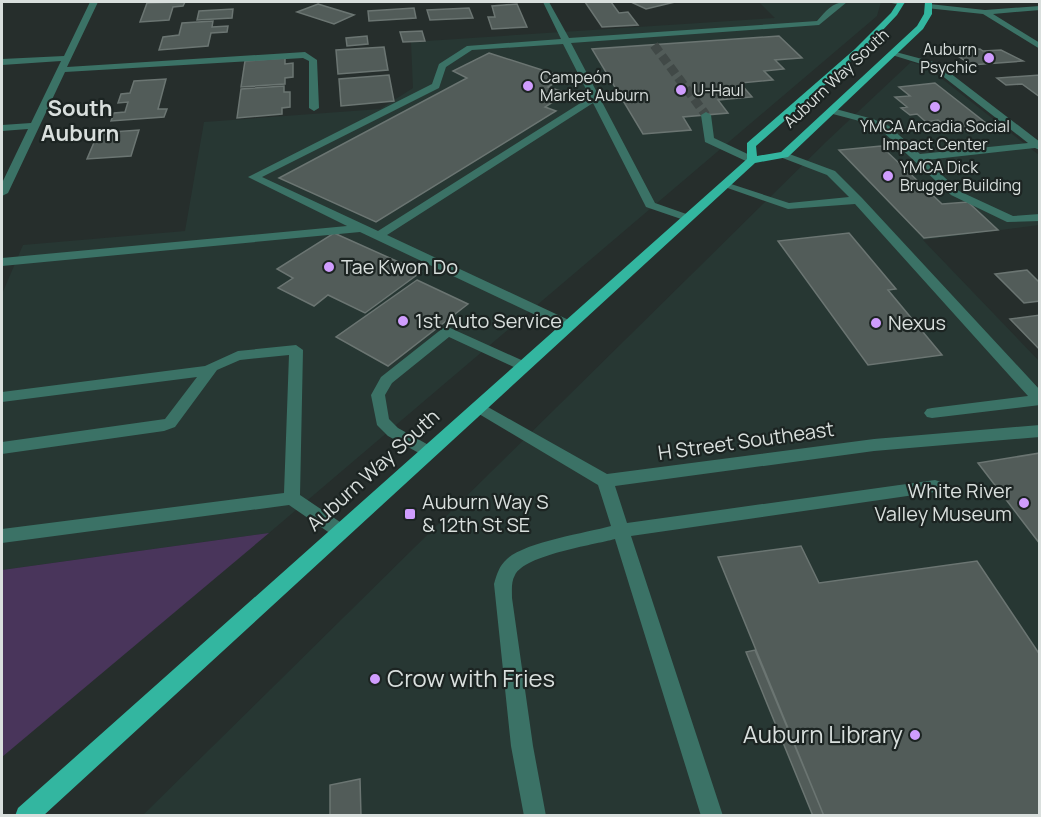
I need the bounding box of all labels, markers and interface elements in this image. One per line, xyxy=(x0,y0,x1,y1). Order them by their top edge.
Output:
street label: Auburn Way South xyxy=(779,24,893,132)
place label: Auburn Psychic xyxy=(920,38,977,78)
marker: Auburn Psychic xyxy=(982,51,996,65)
place label: Campeón Market Auburn xyxy=(540,66,649,106)
marker: Campeón Market Auburn xyxy=(521,79,535,93)
place label: U-Haul xyxy=(693,79,744,101)
marker: U-Haul xyxy=(674,83,688,97)
district label: South Auburn xyxy=(41,93,119,148)
marker: YMCA Arcadia Social Impact Center xyxy=(928,100,942,114)
place label: YMCA Arcadia Social Impact Center xyxy=(860,115,1010,155)
place label: YMCA Dick Brugger Building xyxy=(900,156,1021,196)
marker: YMCA Dick Brugger Building xyxy=(881,169,895,183)
place label: Tae Kwon Do xyxy=(341,253,458,280)
marker: Tae Kwon Do xyxy=(322,260,336,274)
place label: 1st Auto Service xyxy=(415,307,562,334)
place label: Nexus xyxy=(888,309,946,336)
marker: 1st Auto Service xyxy=(396,314,410,328)
marker: Nexus xyxy=(869,316,883,330)
street label: Auburn Way South xyxy=(300,403,445,537)
street label: H Street Southeast xyxy=(656,415,836,466)
place label: White River Valley Museum xyxy=(875,477,1012,527)
place label: Auburn Way S & 12th St SE xyxy=(422,488,549,538)
marker: White River Valley Museum xyxy=(1017,496,1031,510)
marker: Auburn Way S & 12th St SE xyxy=(403,507,417,521)
place label: Crow with Fries xyxy=(387,661,555,694)
marker: Crow with Fries xyxy=(368,672,382,686)
place label: Auburn Library xyxy=(743,717,903,750)
marker: Auburn Library xyxy=(908,728,922,742)

